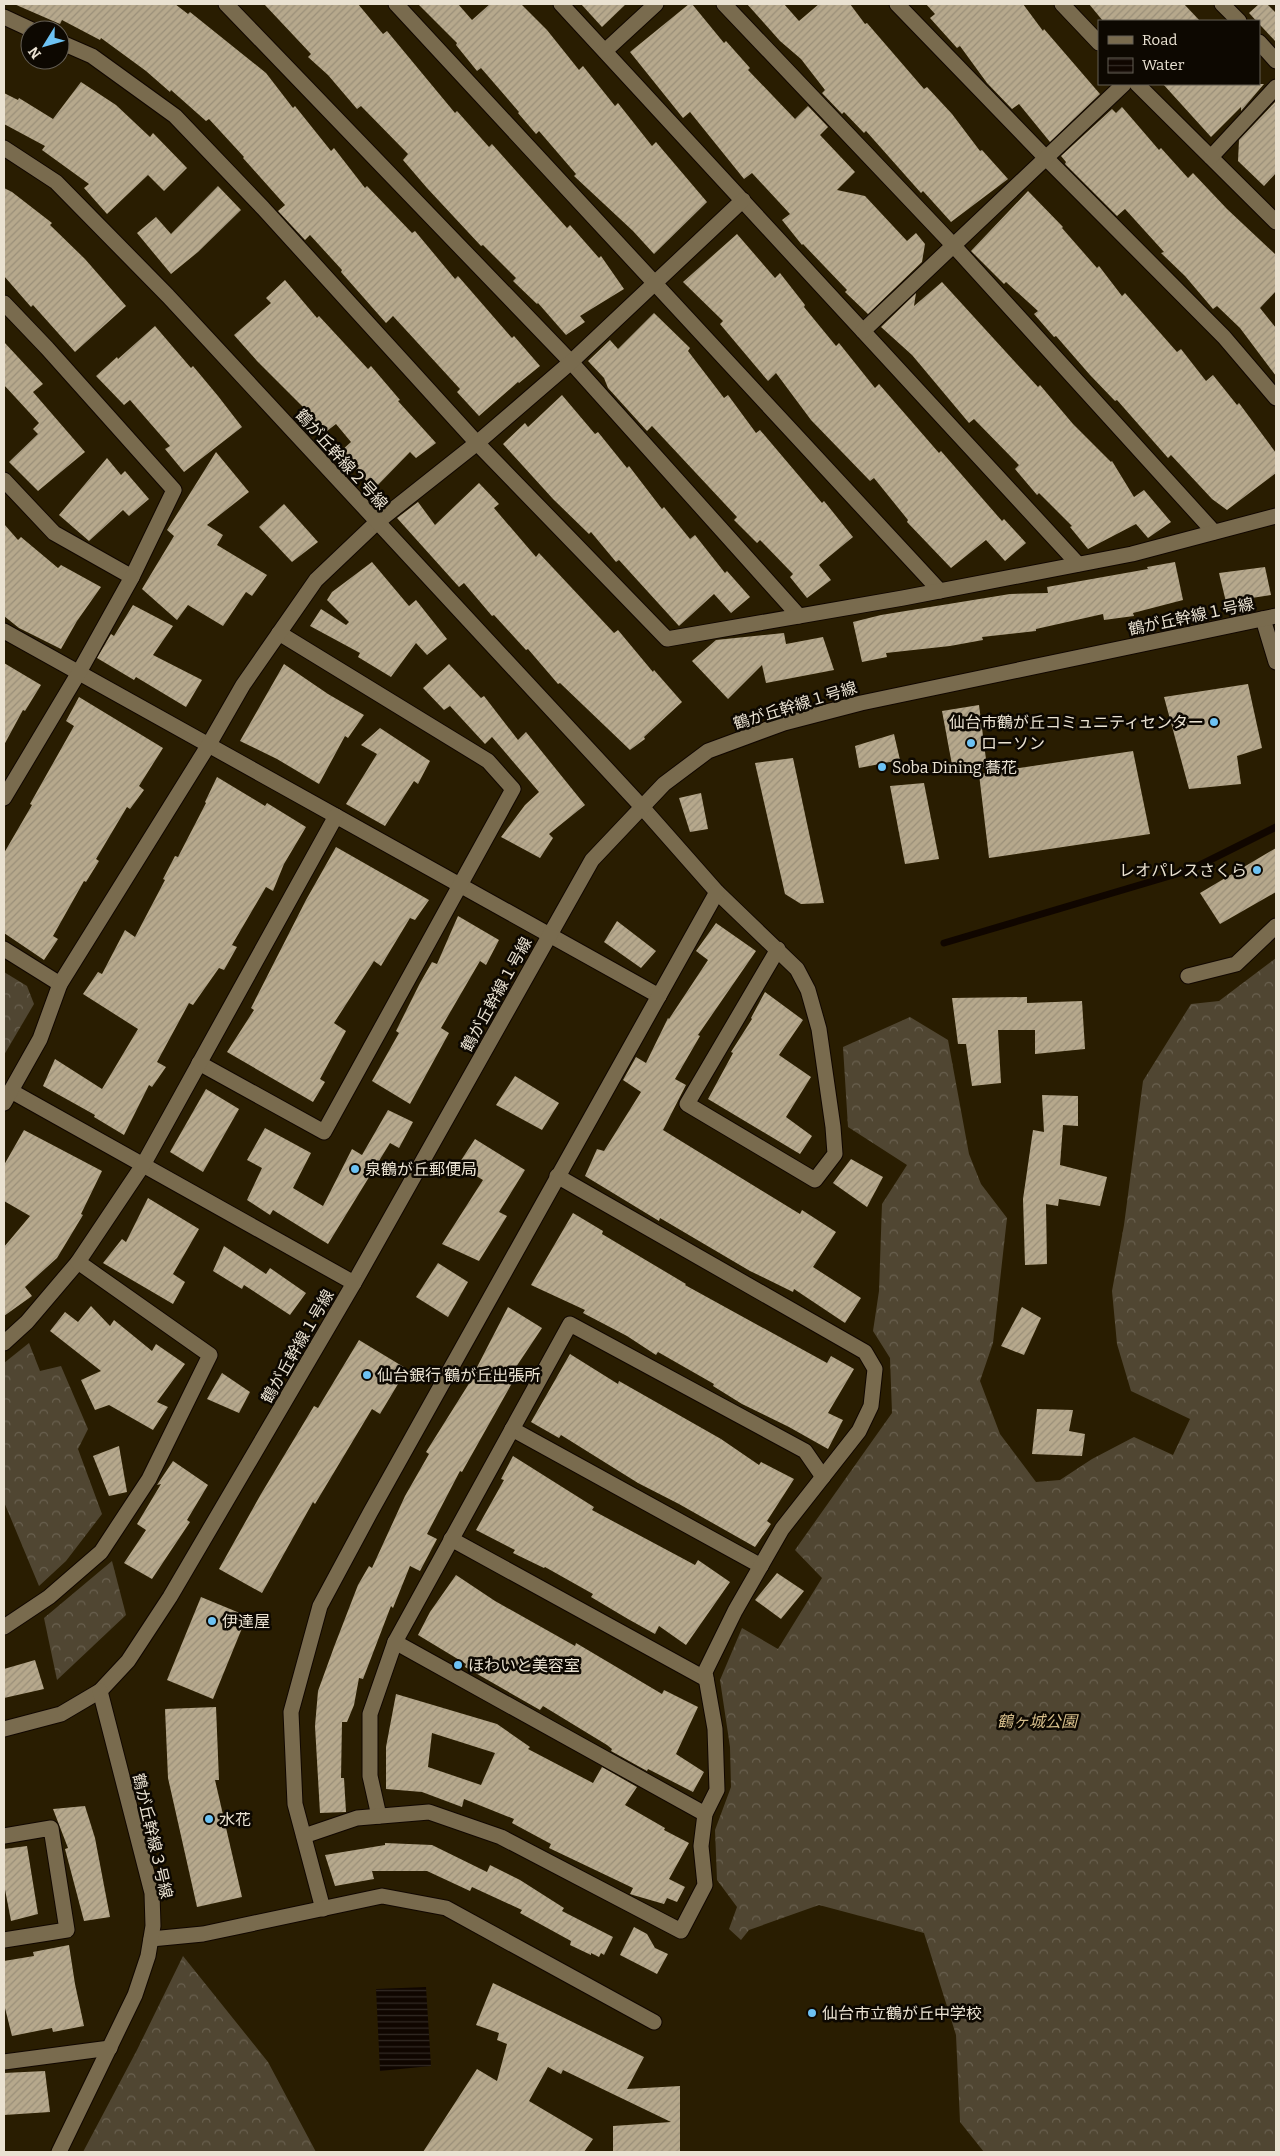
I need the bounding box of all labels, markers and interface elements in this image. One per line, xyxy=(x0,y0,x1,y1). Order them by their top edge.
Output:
north arrow xyxy=(20,20,70,70)
legend xyxy=(1098,20,1260,85)
text: Road xyxy=(1142,31,1177,49)
text: N xyxy=(25,43,45,62)
text: Water xyxy=(1142,56,1185,74)
street label: 鶴が丘幹線２号線 xyxy=(292,405,392,513)
street label: 鶴が丘幹線１号線 xyxy=(1127,594,1256,639)
street label: 鶴が丘幹線１号線 xyxy=(731,678,859,733)
place label: 仙台市鶴が丘コミュニティセンター xyxy=(949,713,1204,732)
marker: 仙台市鶴が丘コミュニティセンター xyxy=(1208,716,1220,728)
place label: ローソン xyxy=(981,734,1045,753)
marker: ローソン xyxy=(965,737,977,749)
place label: Soba Dining 蕎花 xyxy=(892,758,1017,777)
marker: Soba Dining 蕎花 xyxy=(876,761,888,773)
place label: レオパレスさくら xyxy=(1119,861,1247,880)
marker: レオパレスさくら xyxy=(1251,864,1263,876)
street label: 鶴が丘幹線１号線 xyxy=(457,934,536,1055)
place label: 泉鶴が丘郵便局 xyxy=(365,1160,477,1179)
marker: 泉鶴が丘郵便局 xyxy=(349,1163,361,1175)
street label: 鶴が丘幹線１号線 xyxy=(257,1286,338,1406)
place label: 仙台銀行 鶴が丘出張所 xyxy=(377,1366,540,1385)
marker: 仙台銀行 鶴が丘出張所 xyxy=(361,1369,373,1381)
place label: 伊達屋 xyxy=(222,1612,270,1631)
marker: 伊達屋 xyxy=(206,1615,218,1627)
place label: ほわいと美容室 xyxy=(468,1656,580,1675)
marker: ほわいと美容室 xyxy=(452,1659,464,1671)
park label: 鶴ヶ城公園 xyxy=(997,1712,1079,1731)
street label: 鶴が丘幹線３号線 xyxy=(129,1772,176,1901)
place label: 水花 xyxy=(219,1810,251,1829)
marker: 水花 xyxy=(203,1813,215,1825)
place label: 仙台市立鶴が丘中学校 xyxy=(822,2004,982,2023)
marker: 仙台市立鶴が丘中学校 xyxy=(806,2007,818,2019)

